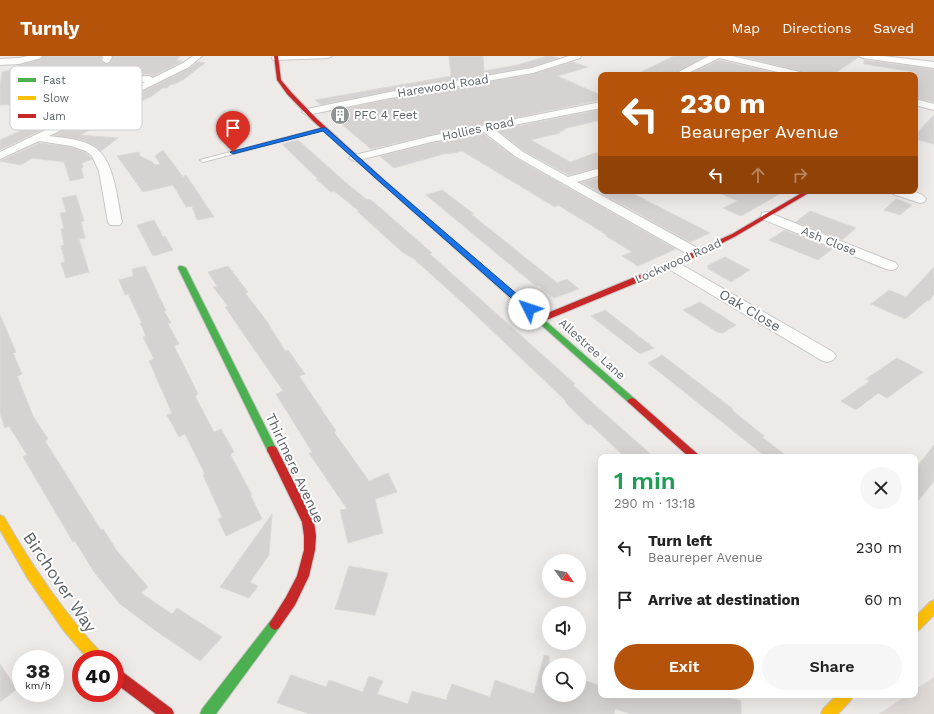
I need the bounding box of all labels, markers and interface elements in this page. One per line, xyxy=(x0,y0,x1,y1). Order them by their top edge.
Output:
text: Turnly xyxy=(20,17,80,40)
text: Map xyxy=(732,20,760,36)
text: Directions xyxy=(782,20,851,36)
text: Saved xyxy=(873,20,914,36)
legend xyxy=(10,66,142,130)
street label: Harewood Road xyxy=(396,72,490,100)
text: Fast xyxy=(43,74,66,87)
text: 230 m xyxy=(680,87,766,120)
icon: left xyxy=(614,88,666,140)
text: Slow xyxy=(43,92,69,105)
building icon: PFC 4 Feet xyxy=(329,104,351,126)
place label: PFC 4 Feet xyxy=(354,108,418,122)
text: Jam xyxy=(43,110,66,123)
pin xyxy=(216,111,250,152)
street label: Hollies Road xyxy=(441,115,515,143)
icon: arrive xyxy=(222,117,244,139)
text: Beaureper Avenue xyxy=(680,121,839,142)
icon: left xyxy=(705,164,727,186)
icon: ahead xyxy=(747,164,769,186)
icon: right xyxy=(789,164,811,186)
street label: Ash Close xyxy=(799,224,859,258)
street label: Lockwood Road xyxy=(633,236,723,286)
street label: Oak Close xyxy=(717,285,783,335)
position arrow xyxy=(508,288,550,330)
street label: Allestree Lane xyxy=(556,316,628,383)
street label: Thirlmere Avenue xyxy=(263,411,327,525)
text: 1 min xyxy=(614,467,676,495)
button: close xyxy=(860,467,902,509)
text: 290 m · 13:18 xyxy=(614,496,696,511)
street label: Birchover Way xyxy=(19,528,101,636)
text: Turn left xyxy=(648,532,712,550)
icon: left xyxy=(614,537,636,559)
text: 230 m xyxy=(856,539,902,557)
text: Beaureper Avenue xyxy=(648,550,763,565)
north arrow xyxy=(542,554,586,598)
map controls xyxy=(542,554,586,702)
icon: arrive xyxy=(614,589,636,611)
text: Arrive at destination xyxy=(648,591,800,609)
text: 60 m xyxy=(864,591,902,609)
button: sound xyxy=(542,606,586,650)
button: Exit xyxy=(614,644,754,690)
button: Share xyxy=(762,644,902,690)
speed limit sign: 40 xyxy=(72,650,124,702)
button: search xyxy=(542,658,586,702)
text: 38 xyxy=(26,659,50,683)
text: km/h xyxy=(25,680,51,691)

